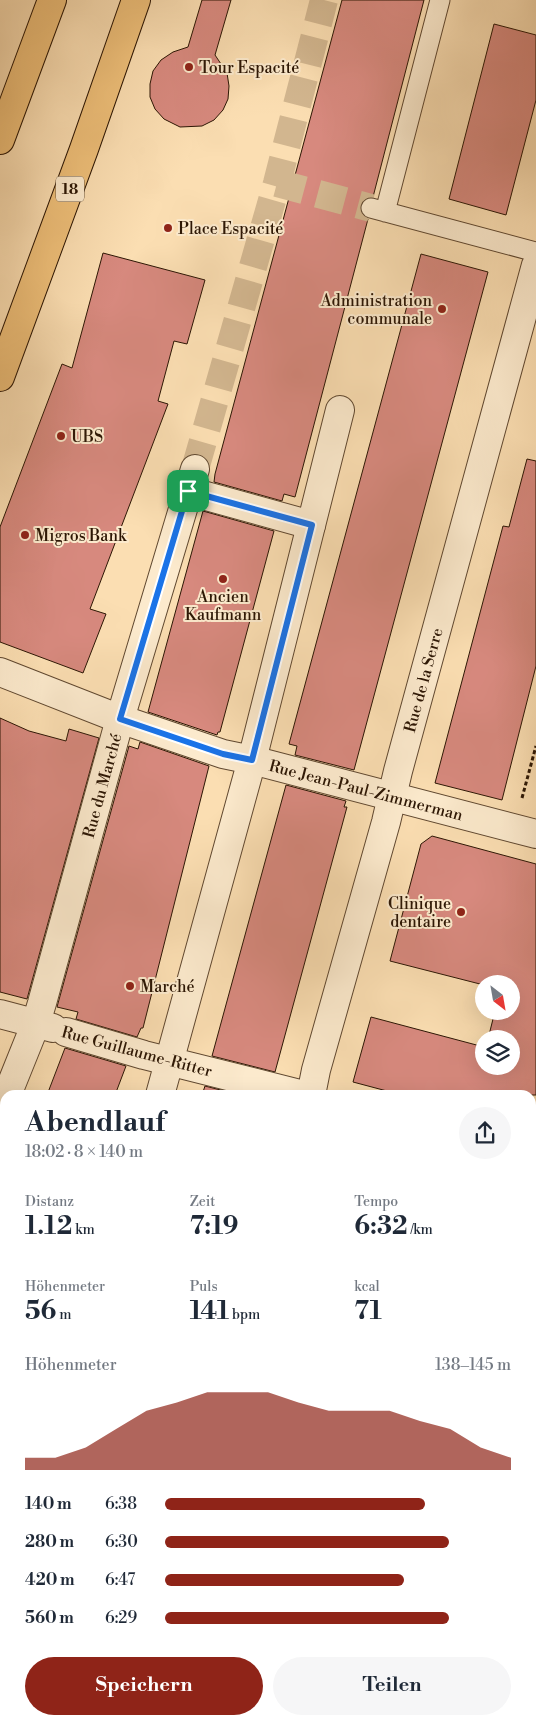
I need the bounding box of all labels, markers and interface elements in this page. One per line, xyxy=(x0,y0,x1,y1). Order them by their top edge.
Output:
place label: Tour Espacité xyxy=(199,58,299,78)
marker: Tour Espacité xyxy=(183,61,195,73)
road number: 18 xyxy=(56,176,84,202)
place label: Place Espacité xyxy=(178,219,283,239)
marker: Place Espacité xyxy=(162,222,174,234)
place label: Administration communale xyxy=(320,291,432,329)
marker: Administration communale xyxy=(436,303,448,315)
place label: UBS xyxy=(71,427,103,447)
marker: UBS xyxy=(55,430,67,442)
pin xyxy=(167,470,209,512)
icon: arrive xyxy=(174,477,202,505)
place label: Migros Bank xyxy=(35,526,128,546)
marker: Migros Bank xyxy=(19,529,31,541)
marker: Ancien Kaufmann xyxy=(217,573,229,585)
place label: Ancien Kaufmann xyxy=(185,587,262,625)
street label: Rue de la Serre xyxy=(400,626,448,735)
street label: Rue du Marché xyxy=(79,731,127,840)
street label: Rue Jean-Paul-Zimmerman xyxy=(267,756,465,826)
place label: Clinique dentaire xyxy=(388,894,451,932)
marker: Clinique dentaire xyxy=(455,906,467,918)
north arrow xyxy=(475,975,520,1020)
map controls xyxy=(475,975,520,1075)
place label: Marché xyxy=(140,977,195,997)
marker: Marché xyxy=(124,980,136,992)
street label: Rue Guillaume-Ritter xyxy=(59,1022,214,1082)
button: layers xyxy=(475,1030,520,1075)
text: Abendlauf xyxy=(25,1105,165,1140)
button: share xyxy=(459,1107,511,1159)
text: 18:02 · 8 × 140 m xyxy=(25,1142,143,1162)
text: Distanz xyxy=(25,1193,74,1211)
text: Zeit xyxy=(190,1193,215,1211)
text: Tempo xyxy=(354,1193,398,1211)
text: 1.12 xyxy=(25,1211,72,1242)
text: 7:19 xyxy=(190,1211,239,1242)
text: 6:32 xyxy=(354,1211,408,1242)
text: km xyxy=(72,1221,95,1239)
text: /km xyxy=(408,1221,433,1239)
text: Höhenmeter xyxy=(25,1278,105,1296)
text: Puls xyxy=(190,1278,218,1296)
text: kcal xyxy=(354,1278,380,1296)
text: 56 xyxy=(25,1296,56,1327)
text: 141 xyxy=(190,1296,229,1327)
text: 71 xyxy=(354,1296,382,1327)
text: m xyxy=(56,1306,71,1324)
text: bpm xyxy=(229,1306,260,1324)
text: Höhenmeter xyxy=(25,1355,117,1375)
text: 138–145 m xyxy=(435,1355,511,1375)
text: 140 m xyxy=(25,1494,71,1514)
text: 6:38 xyxy=(105,1494,137,1514)
text: 280 m xyxy=(25,1532,74,1552)
text: 6:30 xyxy=(105,1532,138,1552)
text: 420 m xyxy=(25,1570,74,1590)
text: 6:47 xyxy=(105,1570,135,1590)
text: 560 m xyxy=(25,1608,74,1628)
text: 6:29 xyxy=(105,1608,137,1628)
button: Speichern xyxy=(25,1657,263,1715)
button: Teilen xyxy=(273,1657,511,1715)

